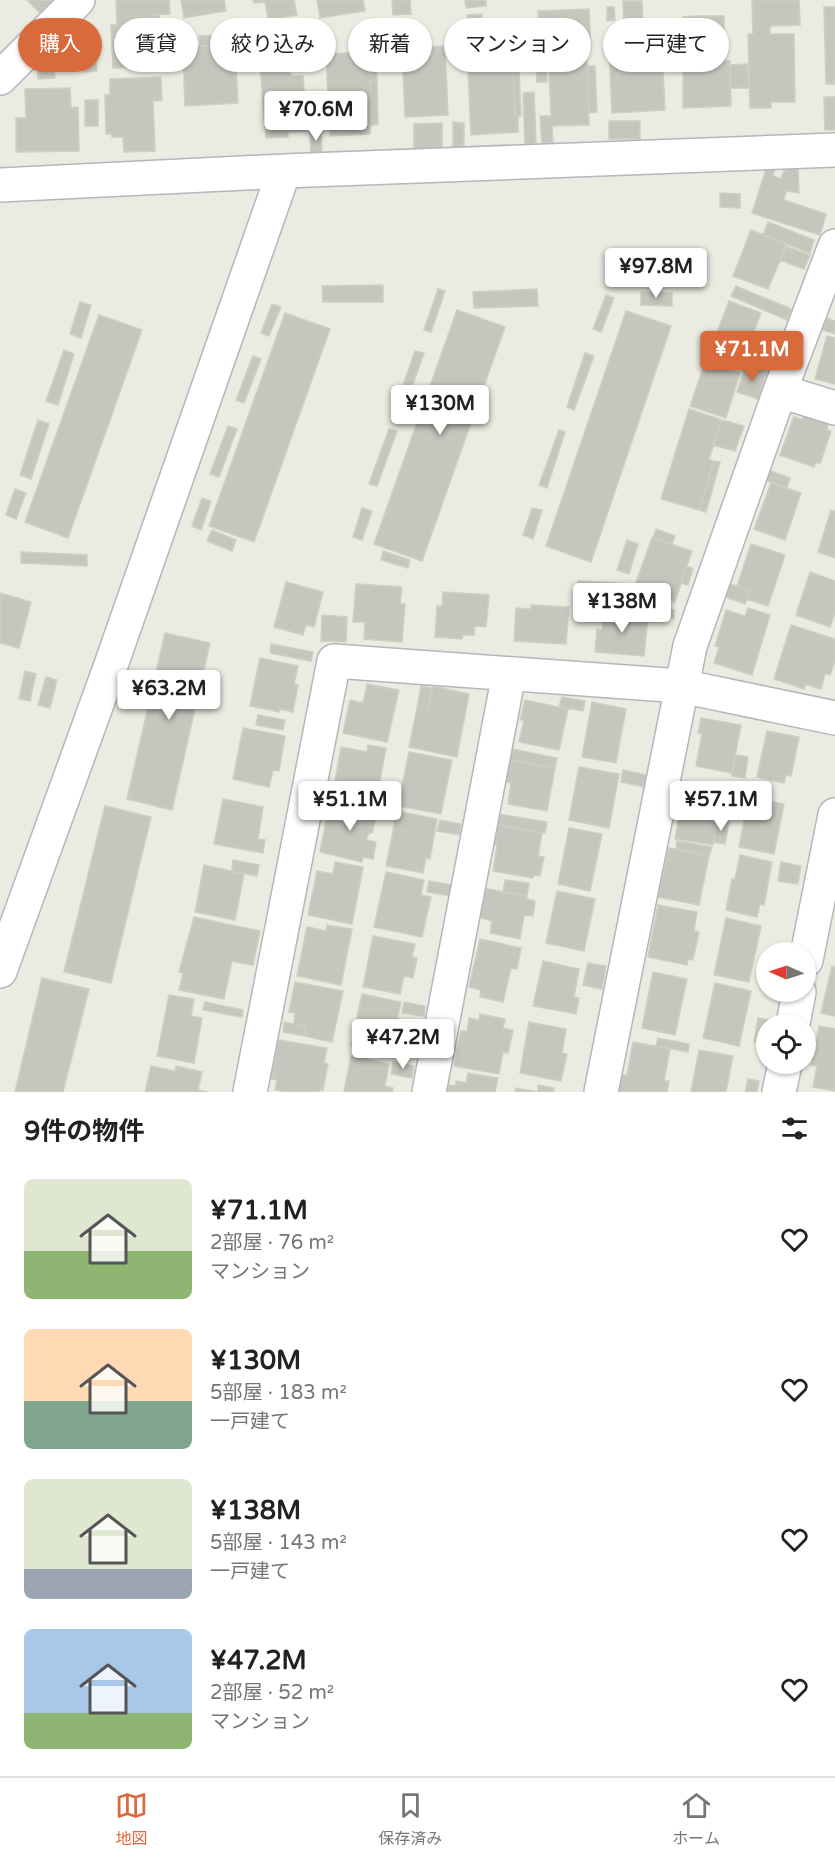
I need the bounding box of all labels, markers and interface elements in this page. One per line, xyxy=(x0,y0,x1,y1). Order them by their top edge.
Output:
chip: 購入 xyxy=(18,18,102,72)
chip: 賃貸 xyxy=(114,18,198,72)
chip: 絞り込み xyxy=(210,18,336,72)
chip: 新着 xyxy=(348,18,432,72)
chip: マンション xyxy=(444,18,591,72)
chip: 一戸建て xyxy=(603,18,729,72)
pin: ¥70.6M xyxy=(267,91,365,142)
text: ¥70.6M xyxy=(278,98,354,122)
pin: ¥97.8M xyxy=(607,248,705,299)
text: ¥97.8M xyxy=(619,255,693,279)
pin: ¥71.1M xyxy=(703,331,801,382)
text: ¥71.1M xyxy=(714,338,790,362)
pin: ¥130M xyxy=(398,385,482,436)
text: ¥130M xyxy=(405,392,475,416)
pin: ¥138M xyxy=(580,583,664,634)
text: ¥138M xyxy=(587,590,657,614)
pin: ¥63.2M xyxy=(120,670,218,721)
text: ¥63.2M xyxy=(131,677,207,701)
pin: ¥51.1M xyxy=(301,781,399,832)
pin: ¥57.1M xyxy=(672,781,770,832)
text: ¥51.1M xyxy=(312,788,388,812)
text: ¥57.1M xyxy=(684,788,758,812)
north arrow xyxy=(756,942,816,1002)
map controls xyxy=(756,942,816,1074)
button: locate xyxy=(756,1014,816,1074)
pin: ¥47.2M xyxy=(354,1019,452,1070)
text: ¥47.2M xyxy=(366,1026,440,1050)
icon: filters xyxy=(778,1112,811,1145)
text: 9件の物件 xyxy=(24,1116,144,1147)
text: ¥71.1M xyxy=(210,1195,308,1226)
icon: home xyxy=(72,1203,144,1275)
icon: heart xyxy=(778,1223,811,1256)
text: 2部屋 · 76 m² xyxy=(210,1231,334,1255)
text: マンション xyxy=(210,1260,310,1284)
text: ¥130M xyxy=(210,1345,301,1376)
icon: home xyxy=(72,1353,144,1425)
icon: heart xyxy=(778,1373,811,1406)
text: 5部屋 · 183 m² xyxy=(210,1381,347,1405)
text: 一戸建て xyxy=(210,1410,290,1434)
text: ¥138M xyxy=(210,1495,301,1526)
icon: home xyxy=(72,1503,144,1575)
icon: heart xyxy=(778,1523,811,1556)
text: 5部屋 · 143 m² xyxy=(210,1531,347,1555)
text: 一戸建て xyxy=(210,1560,290,1584)
text: ¥47.2M xyxy=(210,1645,307,1676)
icon: home xyxy=(72,1653,144,1725)
icon: heart xyxy=(778,1673,811,1706)
text: 2部屋 · 52 m² xyxy=(210,1681,334,1705)
text: マンション xyxy=(210,1710,310,1734)
tab: 地図 xyxy=(115,1789,148,1849)
tab: 保存済み xyxy=(378,1789,442,1849)
tab: ホーム xyxy=(672,1789,720,1849)

